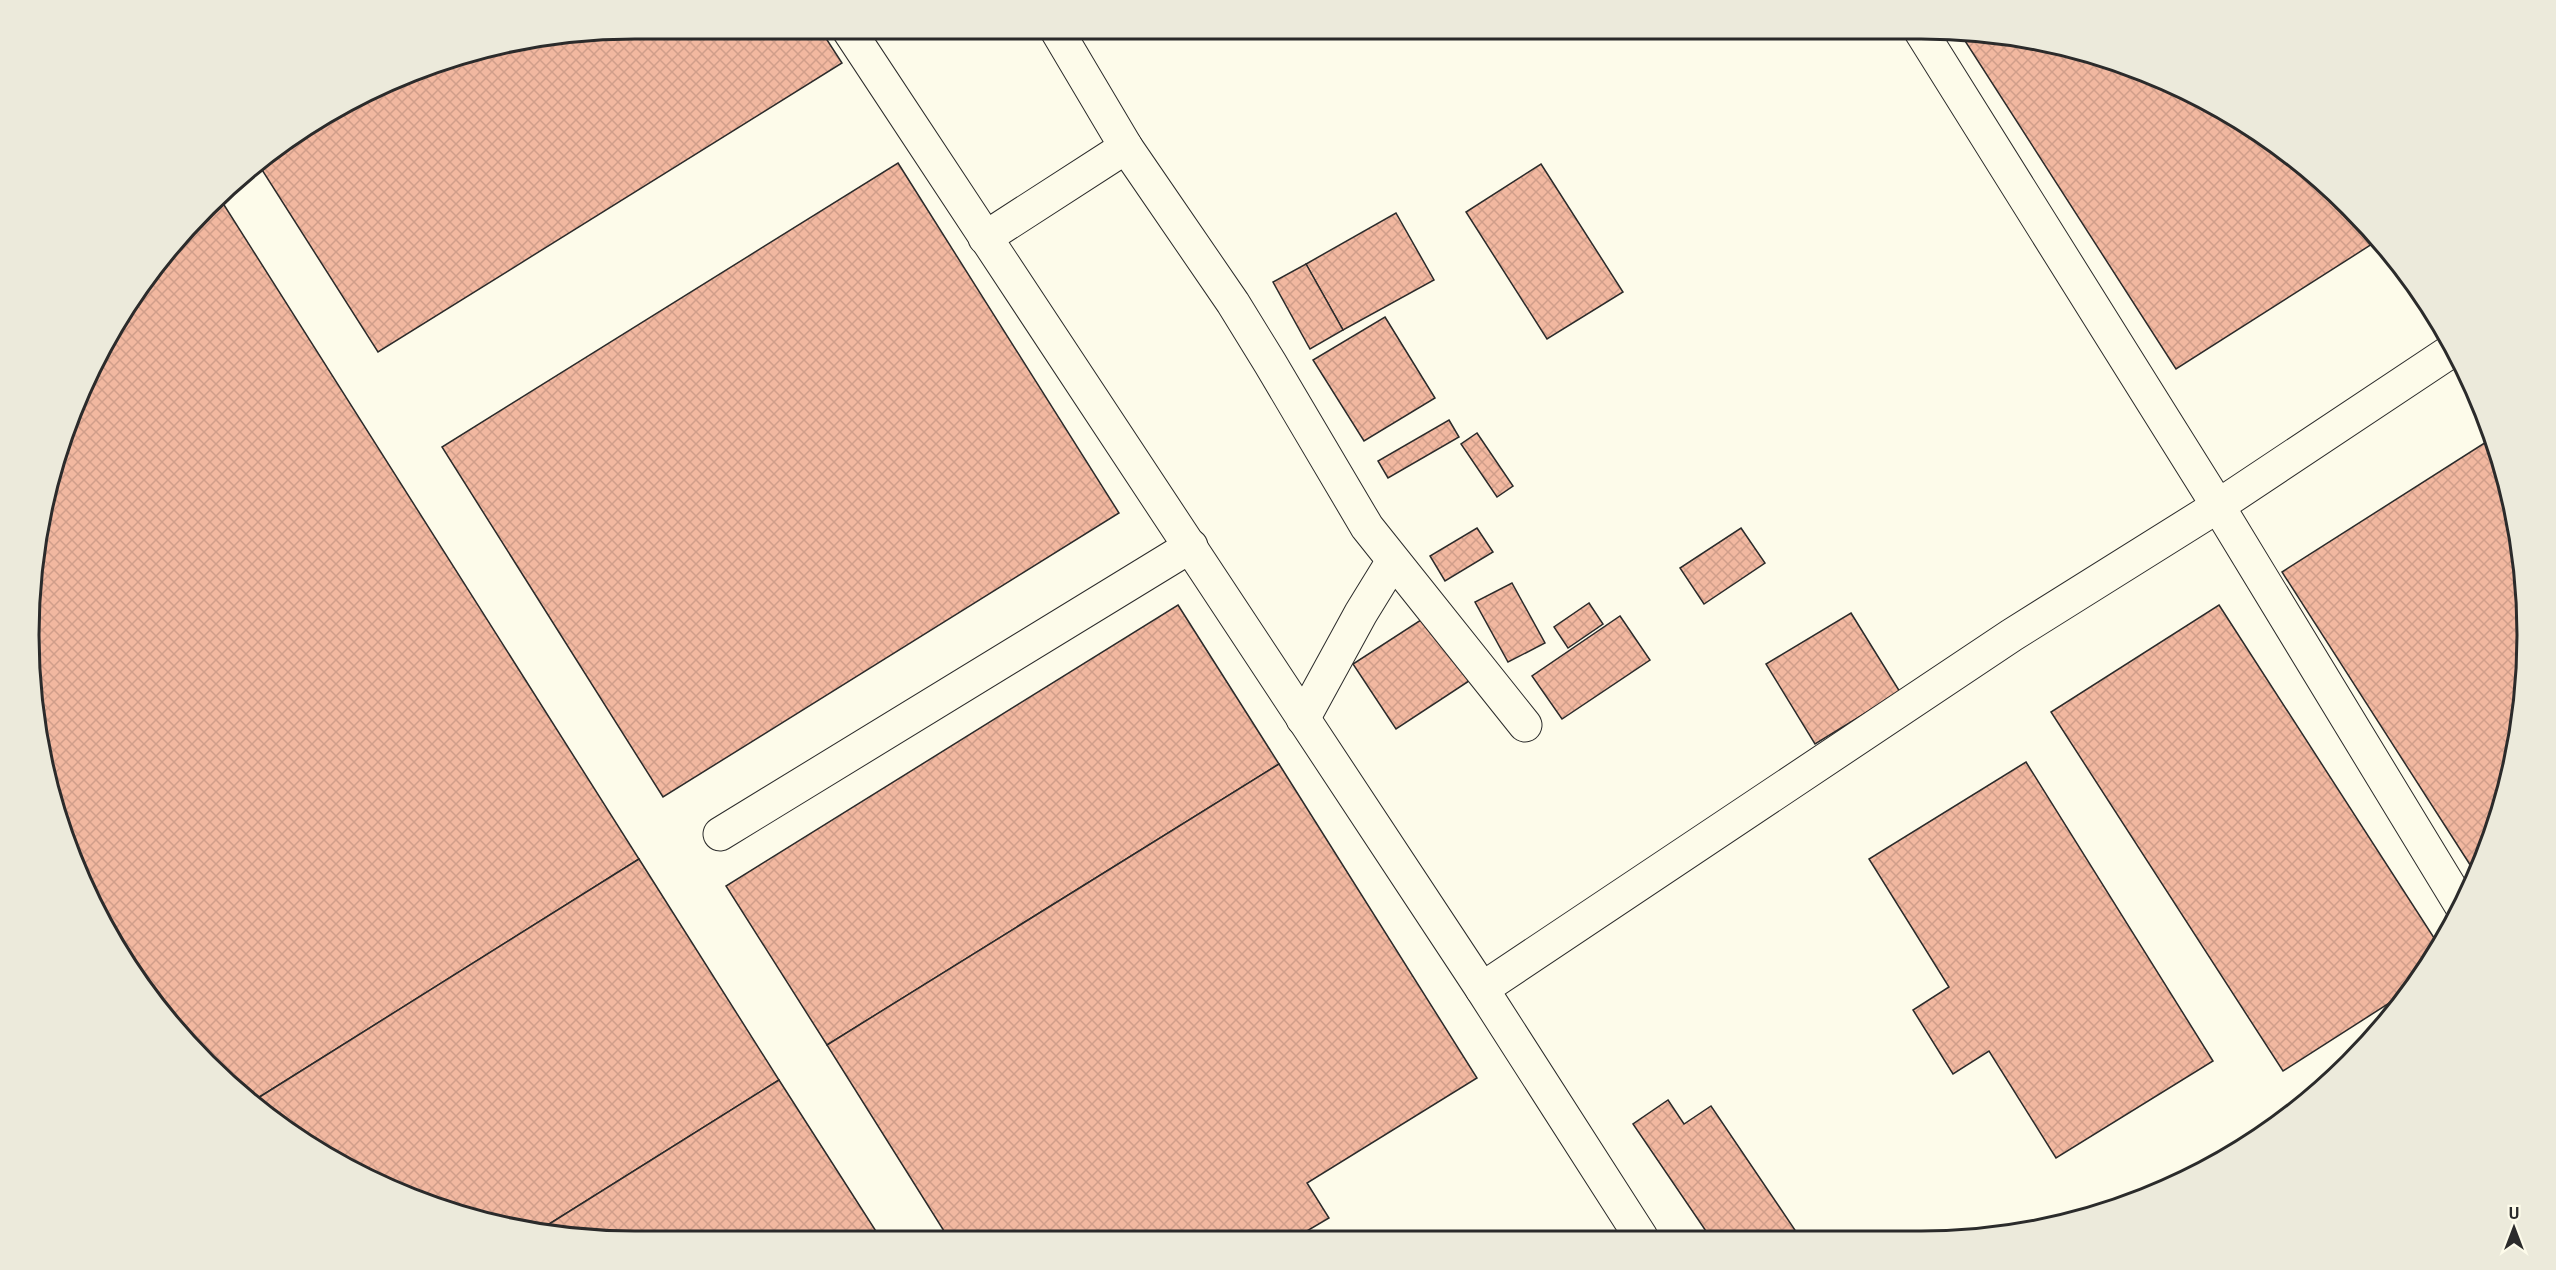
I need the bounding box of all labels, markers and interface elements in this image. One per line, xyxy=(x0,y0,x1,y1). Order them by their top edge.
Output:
north arrow xyxy=(2484,1198,2544,1258)
text: U xyxy=(2509,1204,2519,1223)

